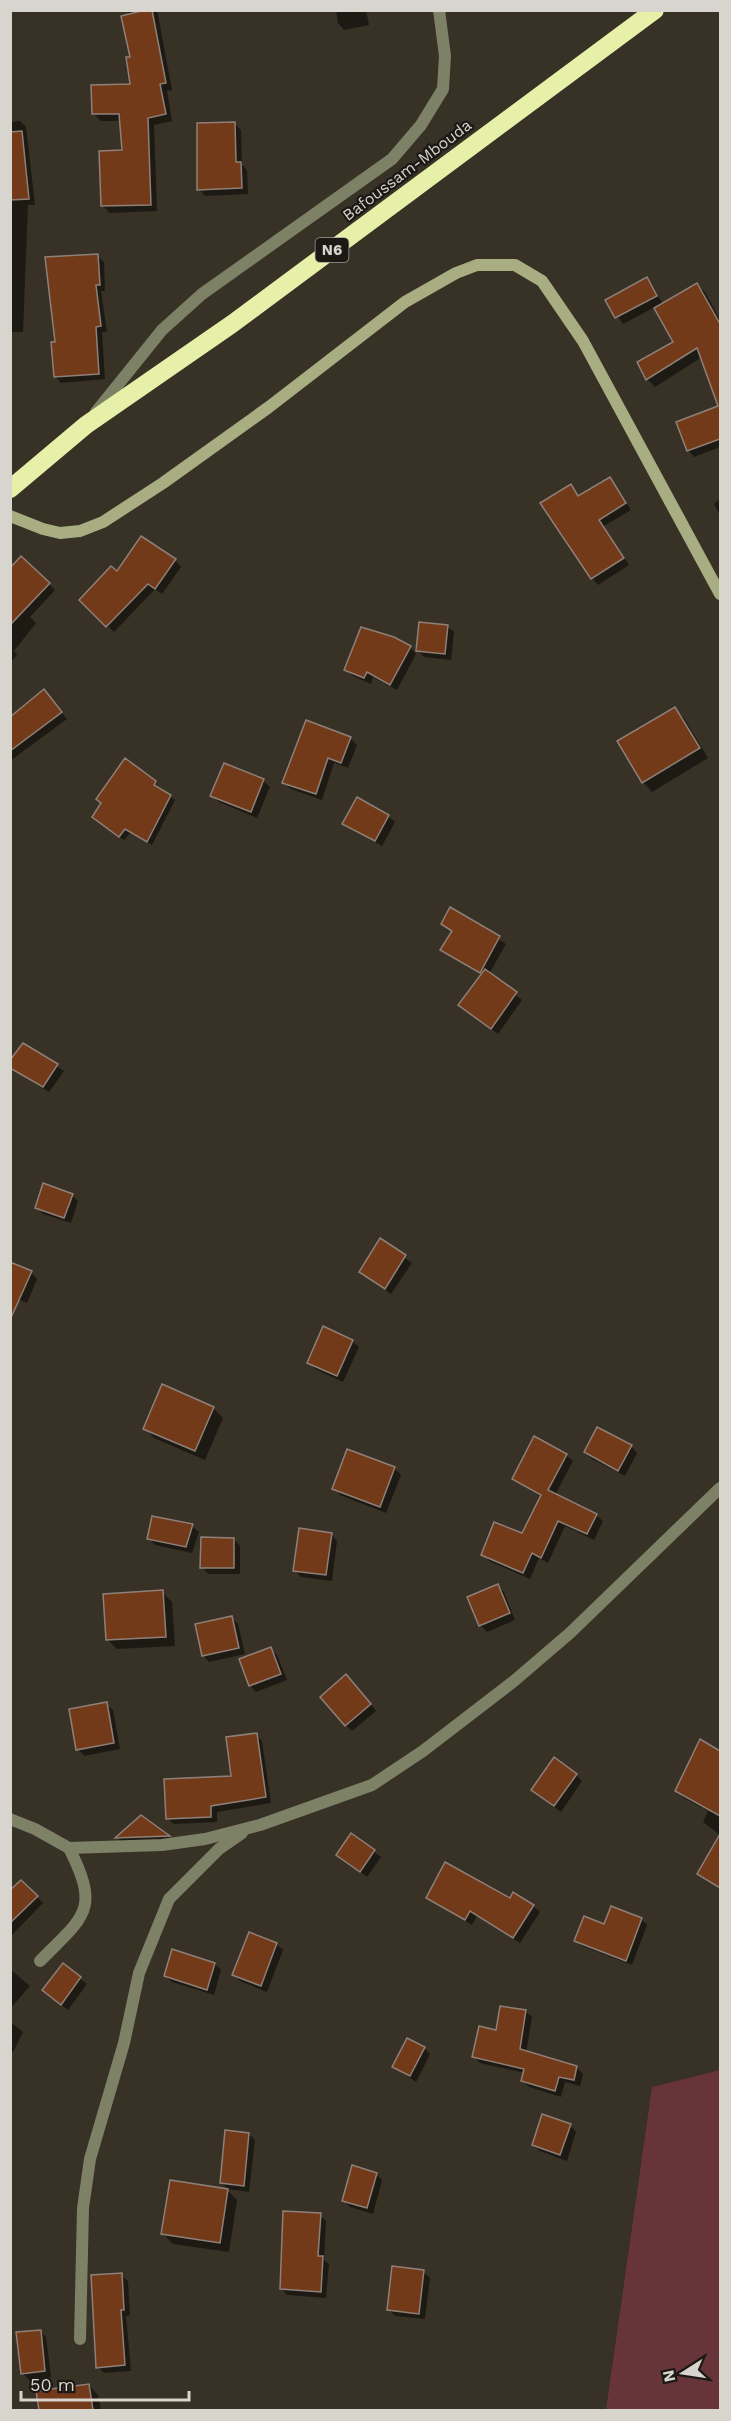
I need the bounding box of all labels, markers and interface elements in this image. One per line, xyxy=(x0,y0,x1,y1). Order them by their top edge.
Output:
street label: Bafoussam-Mbouda xyxy=(339,115,475,225)
road number: N6 xyxy=(316,238,348,262)
north arrow xyxy=(653,2343,713,2403)
scale bar xyxy=(21,2364,189,2402)
text: N xyxy=(658,2368,679,2384)
text: 50 m xyxy=(30,2374,75,2395)

